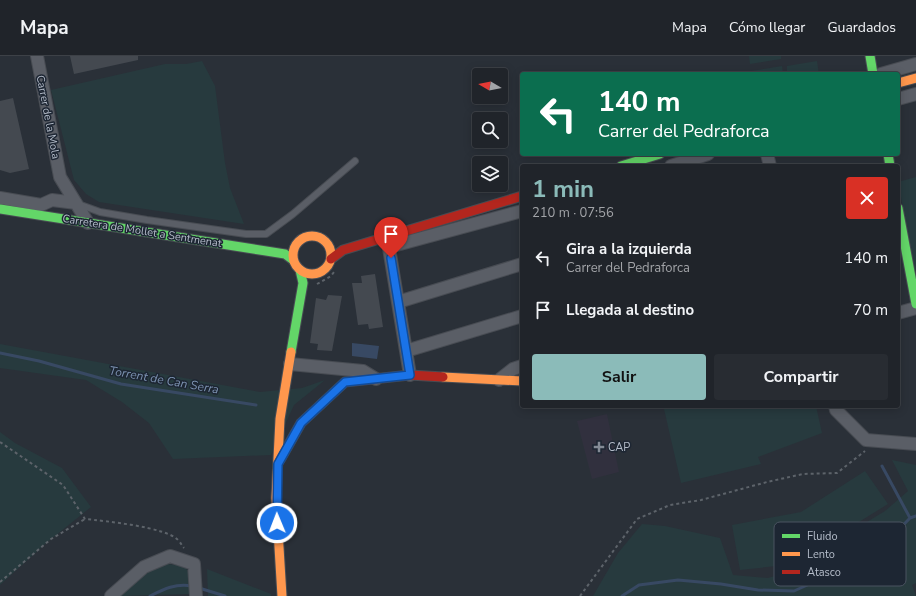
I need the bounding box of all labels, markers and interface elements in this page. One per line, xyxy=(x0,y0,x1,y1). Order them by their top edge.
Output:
text: Mapa xyxy=(20,15,69,41)
text: Mapa xyxy=(672,18,707,37)
text: Cómo llegar xyxy=(729,18,805,37)
text: Guardados xyxy=(827,18,896,37)
north arrow xyxy=(472,68,508,104)
map controls xyxy=(472,68,508,192)
street label: Carrer de la Mola xyxy=(33,74,64,160)
text: 140 m xyxy=(598,83,681,121)
icon: left xyxy=(532,88,584,140)
button: search xyxy=(472,112,508,148)
text: Carrer del Pedraforca xyxy=(598,119,770,143)
button: layers xyxy=(472,156,508,192)
text: 1 min xyxy=(532,173,594,205)
button: close xyxy=(846,177,888,219)
text: 210 m · 07:56 xyxy=(532,204,614,222)
street label: Carretera de Mollet a Sentmenat xyxy=(61,211,223,251)
pin xyxy=(374,217,408,258)
icon: arrive xyxy=(380,223,402,245)
text: Gira a la izquierda xyxy=(566,239,692,259)
icon: left xyxy=(532,247,554,269)
text: 140 m xyxy=(844,248,888,268)
text: Carrer del Pedraforca xyxy=(566,259,690,277)
icon: arrive xyxy=(532,299,554,321)
text: Llegada al destino xyxy=(566,300,694,320)
text: 70 m xyxy=(853,300,888,320)
button: Salir xyxy=(532,354,706,400)
button: Compartir xyxy=(714,354,888,400)
water label: Torrent de Can Serra xyxy=(108,362,220,398)
place label: CAP xyxy=(608,440,630,455)
marker: CAP xyxy=(593,441,605,453)
position arrow xyxy=(256,502,298,544)
legend xyxy=(774,522,906,586)
text: Fluido xyxy=(807,529,838,544)
text: Lento xyxy=(807,547,835,562)
text: Atasco xyxy=(807,565,841,580)

